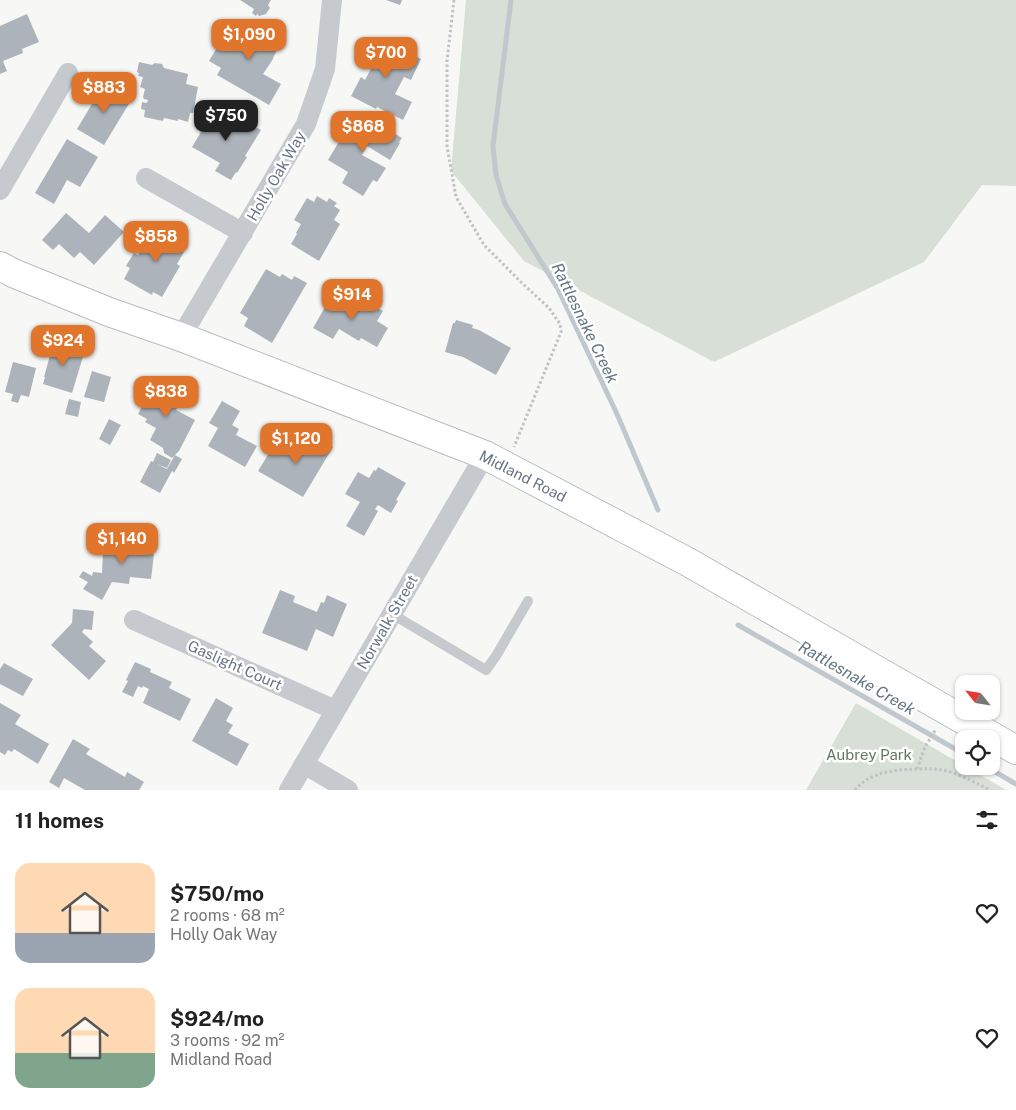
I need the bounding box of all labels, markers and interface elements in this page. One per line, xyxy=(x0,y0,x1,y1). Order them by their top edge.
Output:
pin: $1,090 xyxy=(208,18,290,61)
text: $1,090 xyxy=(222,25,276,44)
pin: $700 xyxy=(356,36,416,79)
text: $700 xyxy=(365,43,407,62)
pin: $883 xyxy=(74,72,134,114)
text: $883 xyxy=(83,78,125,97)
pin: $750 xyxy=(196,100,256,142)
text: $750 xyxy=(205,106,247,125)
pin: $868 xyxy=(333,110,393,153)
text: $868 xyxy=(342,117,384,136)
street label: Holly Oak Way xyxy=(243,128,309,224)
pin: $858 xyxy=(126,220,186,263)
text: $858 xyxy=(134,227,178,246)
water label: Rattlesnake Creek xyxy=(548,260,622,387)
pin: $914 xyxy=(322,278,382,321)
text: $914 xyxy=(333,285,371,304)
pin: $924 xyxy=(33,324,93,367)
text: $924 xyxy=(42,331,84,350)
pin: $838 xyxy=(136,376,196,418)
text: $838 xyxy=(145,382,187,401)
pin: $1,120 xyxy=(255,422,337,465)
text: $1,120 xyxy=(271,429,321,448)
street label: Midland Road xyxy=(477,447,569,505)
pin: $1,140 xyxy=(81,522,163,565)
text: $1,140 xyxy=(97,529,147,548)
street label: Norwalk Street xyxy=(353,572,421,672)
street label: Gaslight Court xyxy=(185,637,285,693)
water label: Rattlesnake Creek xyxy=(795,637,919,719)
north arrow xyxy=(955,675,1000,720)
map controls xyxy=(955,675,1000,775)
button: locate xyxy=(955,730,1000,775)
park label: Aubrey Park xyxy=(826,746,912,763)
icon: filters xyxy=(973,806,1001,834)
text: 11 homes xyxy=(15,808,104,833)
text: $750/mo xyxy=(170,881,264,906)
icon: home xyxy=(55,883,115,943)
icon: heart xyxy=(973,899,1001,927)
text: 2 rooms · 68 m² xyxy=(170,906,285,925)
text: Holly Oak Way xyxy=(170,925,277,944)
text: $924/mo xyxy=(170,1006,264,1031)
icon: home xyxy=(55,1008,115,1068)
icon: heart xyxy=(973,1024,1001,1052)
text: 3 rooms · 92 m² xyxy=(170,1031,284,1050)
text: Midland Road xyxy=(170,1050,272,1069)

